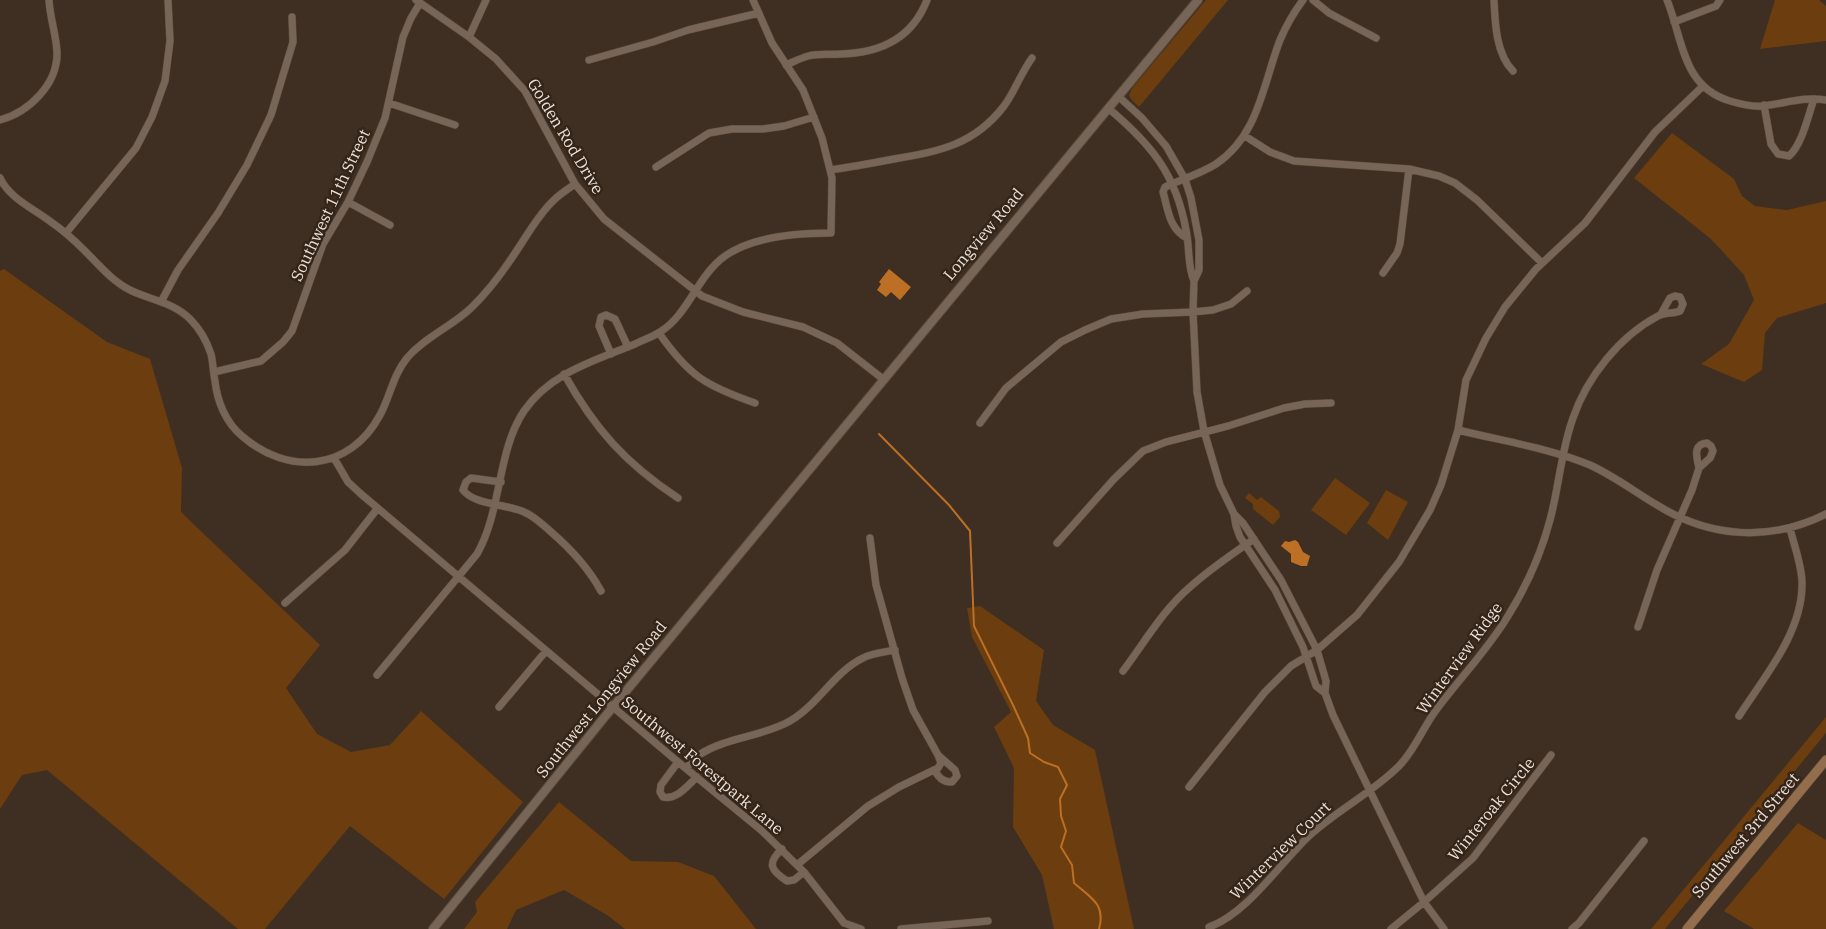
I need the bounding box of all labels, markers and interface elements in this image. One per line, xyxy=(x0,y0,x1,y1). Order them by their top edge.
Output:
street label: Golden Rod Drive xyxy=(524,75,608,197)
street label: Southwest 11th Street xyxy=(286,126,374,284)
street label: Longview Road xyxy=(939,184,1027,284)
street label: Winterview Ridge xyxy=(1412,598,1506,718)
street label: Southwest Longview Road xyxy=(532,616,671,781)
street label: Southwest Forestpark Lane xyxy=(618,691,788,839)
street label: Winteroak Circle xyxy=(1443,753,1539,865)
street label: Southwest 3rd Street xyxy=(1687,768,1803,902)
street label: Winterview Court xyxy=(1225,796,1335,903)

